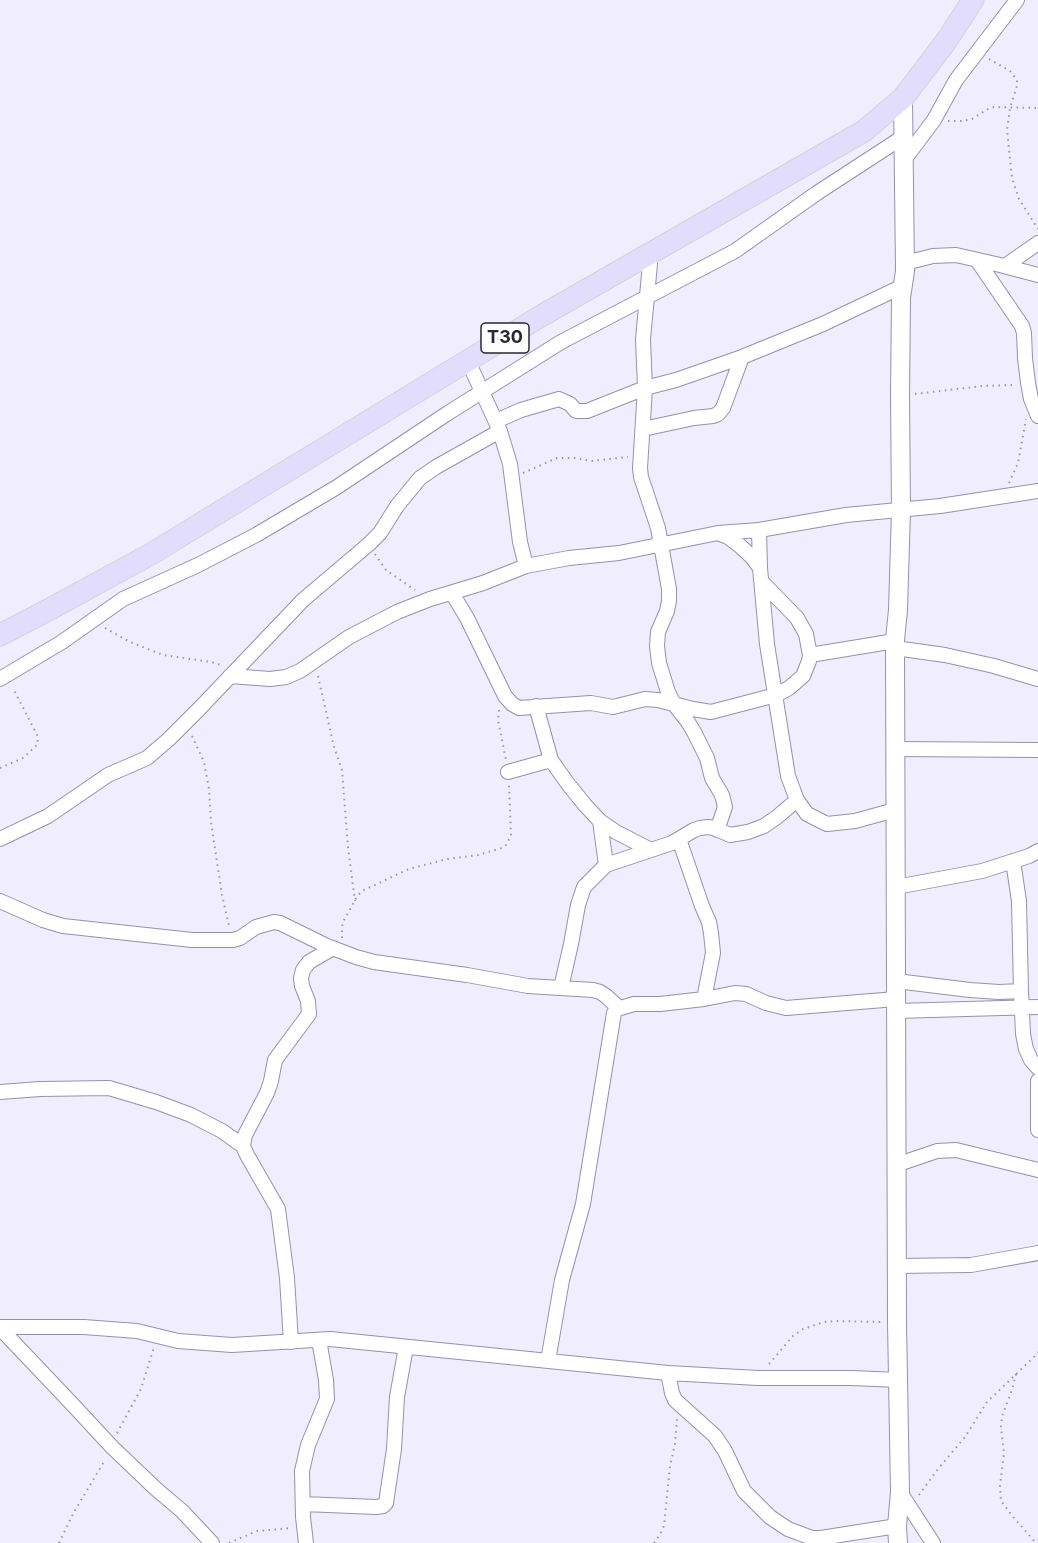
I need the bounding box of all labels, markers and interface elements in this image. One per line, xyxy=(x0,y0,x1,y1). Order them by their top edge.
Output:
road number: T30 xyxy=(481,323,529,353)

